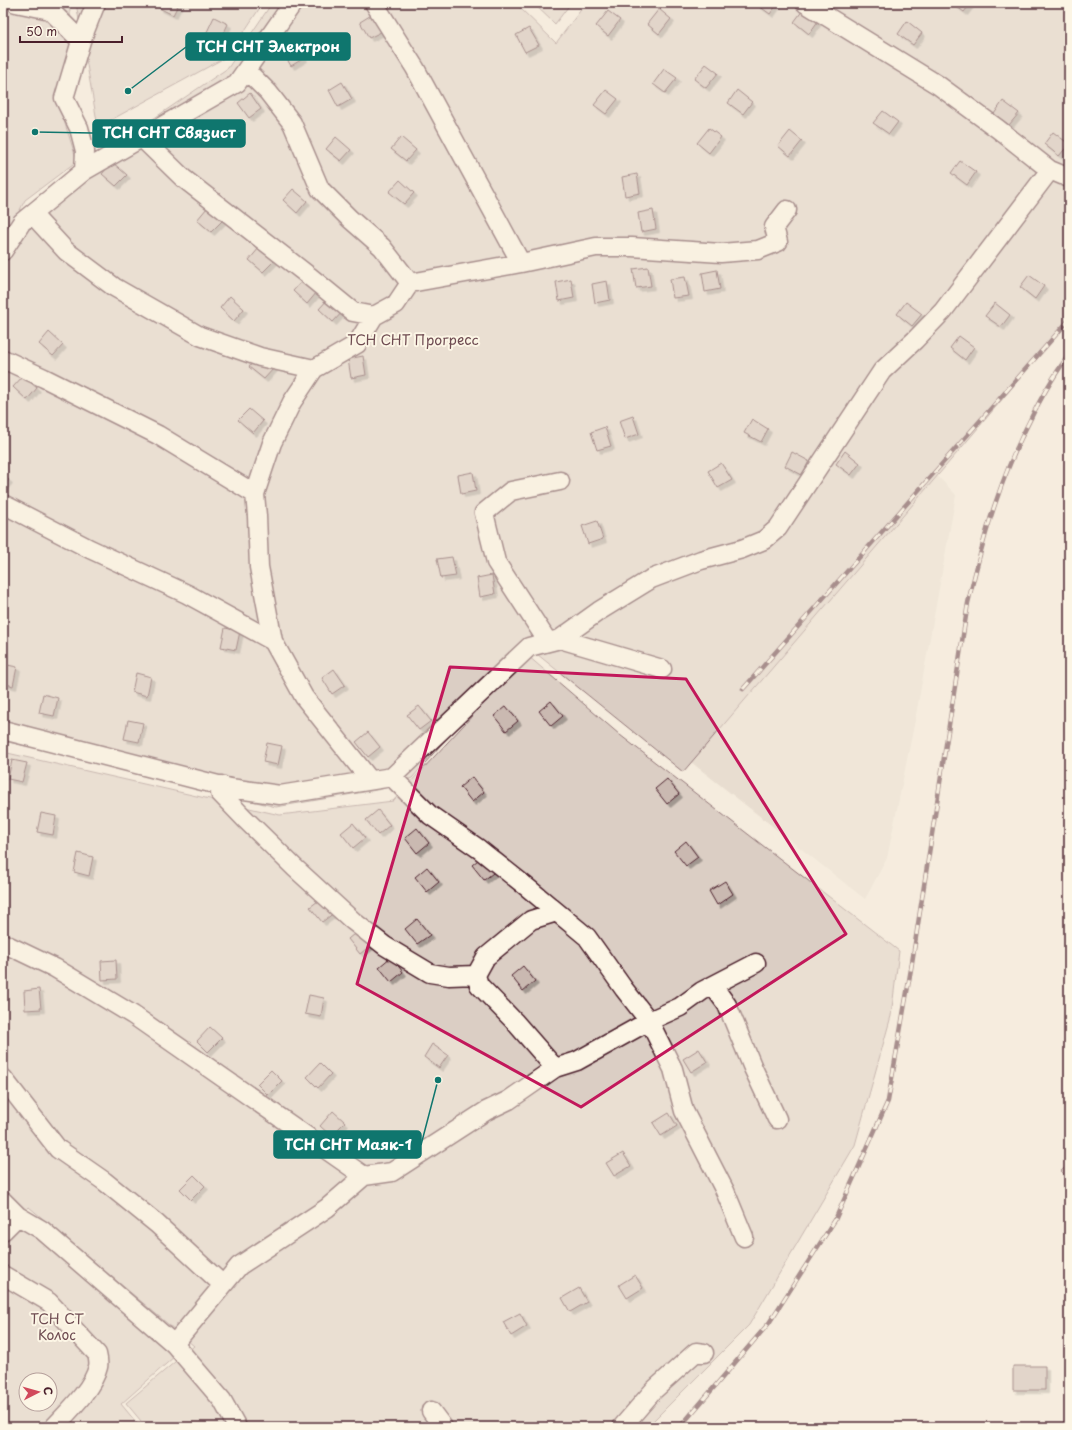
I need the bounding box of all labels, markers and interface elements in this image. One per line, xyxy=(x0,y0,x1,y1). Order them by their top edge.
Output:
scale bar xyxy=(20,18,122,44)
text: 50 m xyxy=(26,22,57,40)
callout: ТСН СНТ Электрон xyxy=(186,33,350,60)
text: ТСН СНТ Электрон xyxy=(196,34,340,57)
callout: ТСН СНТ Связист xyxy=(93,120,245,147)
text: ТСН СНТ Связист xyxy=(102,120,236,143)
park label: ТСН СНТ Прогресс xyxy=(347,329,479,350)
callout: ТСН СНТ Маяк-1 xyxy=(274,1131,421,1158)
text: ТСН СНТ Маяк-1 xyxy=(284,1132,412,1155)
park label: ТСН СТ Колос xyxy=(30,1308,84,1345)
north arrow xyxy=(18,1372,58,1412)
text: С xyxy=(40,1386,57,1396)

